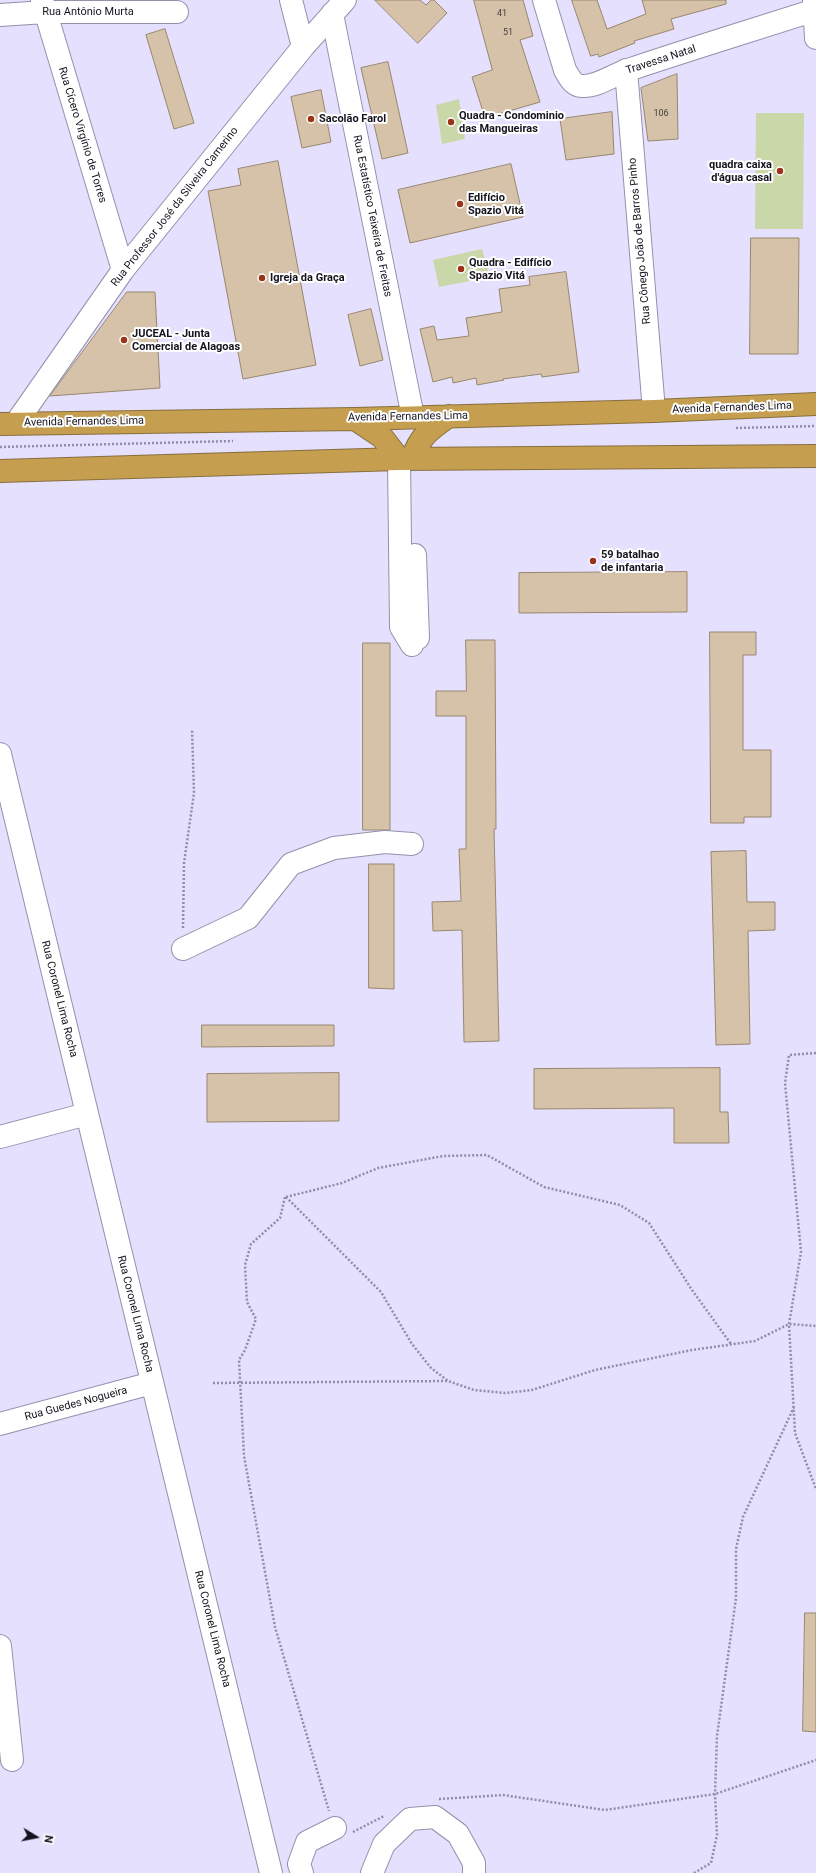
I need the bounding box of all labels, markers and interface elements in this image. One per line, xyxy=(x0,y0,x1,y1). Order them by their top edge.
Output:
street label: Rua Antônio Murta xyxy=(42,5,134,19)
house number: 41 xyxy=(497,9,507,19)
house number: 51 xyxy=(503,28,513,38)
street label: Travessa Natal xyxy=(624,42,698,78)
street label: Rua Cícero Virgínio de Torres xyxy=(55,65,109,205)
place label: Quadra - Condominio das Mangueiras xyxy=(459,109,564,135)
house number: 106 xyxy=(653,109,669,119)
place label: Sacolão Farol xyxy=(319,112,386,126)
marker: Sacolão Farol xyxy=(306,114,316,124)
marker: Quadra - Condominio das Mangueiras xyxy=(446,117,456,127)
street label: Rua Professor José da Silveira Camerino xyxy=(109,125,241,289)
street label: Rua Estatístico Teixeira de Freitas xyxy=(350,134,394,298)
street label: Rua Cônego João de Barros Pinho xyxy=(626,157,654,325)
place label: quadra caixa d'água casal xyxy=(709,158,772,184)
marker: quadra caixa d'água casal xyxy=(775,166,785,176)
place label: Edifício Spazio Vitá xyxy=(468,191,524,217)
marker: Edifício Spazio Vitá xyxy=(455,199,465,209)
place label: Quadra - Edifício Spazio Vitá xyxy=(469,256,551,282)
marker: Quadra - Edifício Spazio Vitá xyxy=(456,264,466,274)
place label: Igreja da Graça xyxy=(270,271,345,285)
marker: Igreja da Graça xyxy=(257,273,267,283)
place label: JUCEAL - Junta Comercial de Alagoas xyxy=(132,327,240,353)
marker: JUCEAL - Junta Comercial de Alagoas xyxy=(119,335,129,345)
street label: Avenida Fernandes Lima xyxy=(672,399,792,417)
street label: Avenida Fernandes Lima xyxy=(348,409,468,425)
street label: Avenida Fernandes Lima xyxy=(24,414,144,430)
place label: 59 batalhao de infantaria xyxy=(601,548,663,574)
marker: 59 batalhao de infantaria xyxy=(588,556,598,566)
street label: Rua Coronel Lima Rocha xyxy=(38,939,80,1059)
street label: Rua Coronel Lima Rocha xyxy=(114,1254,156,1374)
street label: Rua Guedes Nogueira xyxy=(23,1384,129,1424)
street label: Rua Coronel Lima Rocha xyxy=(191,1569,233,1689)
north arrow xyxy=(16,1817,56,1857)
text: N xyxy=(41,1834,55,1844)

